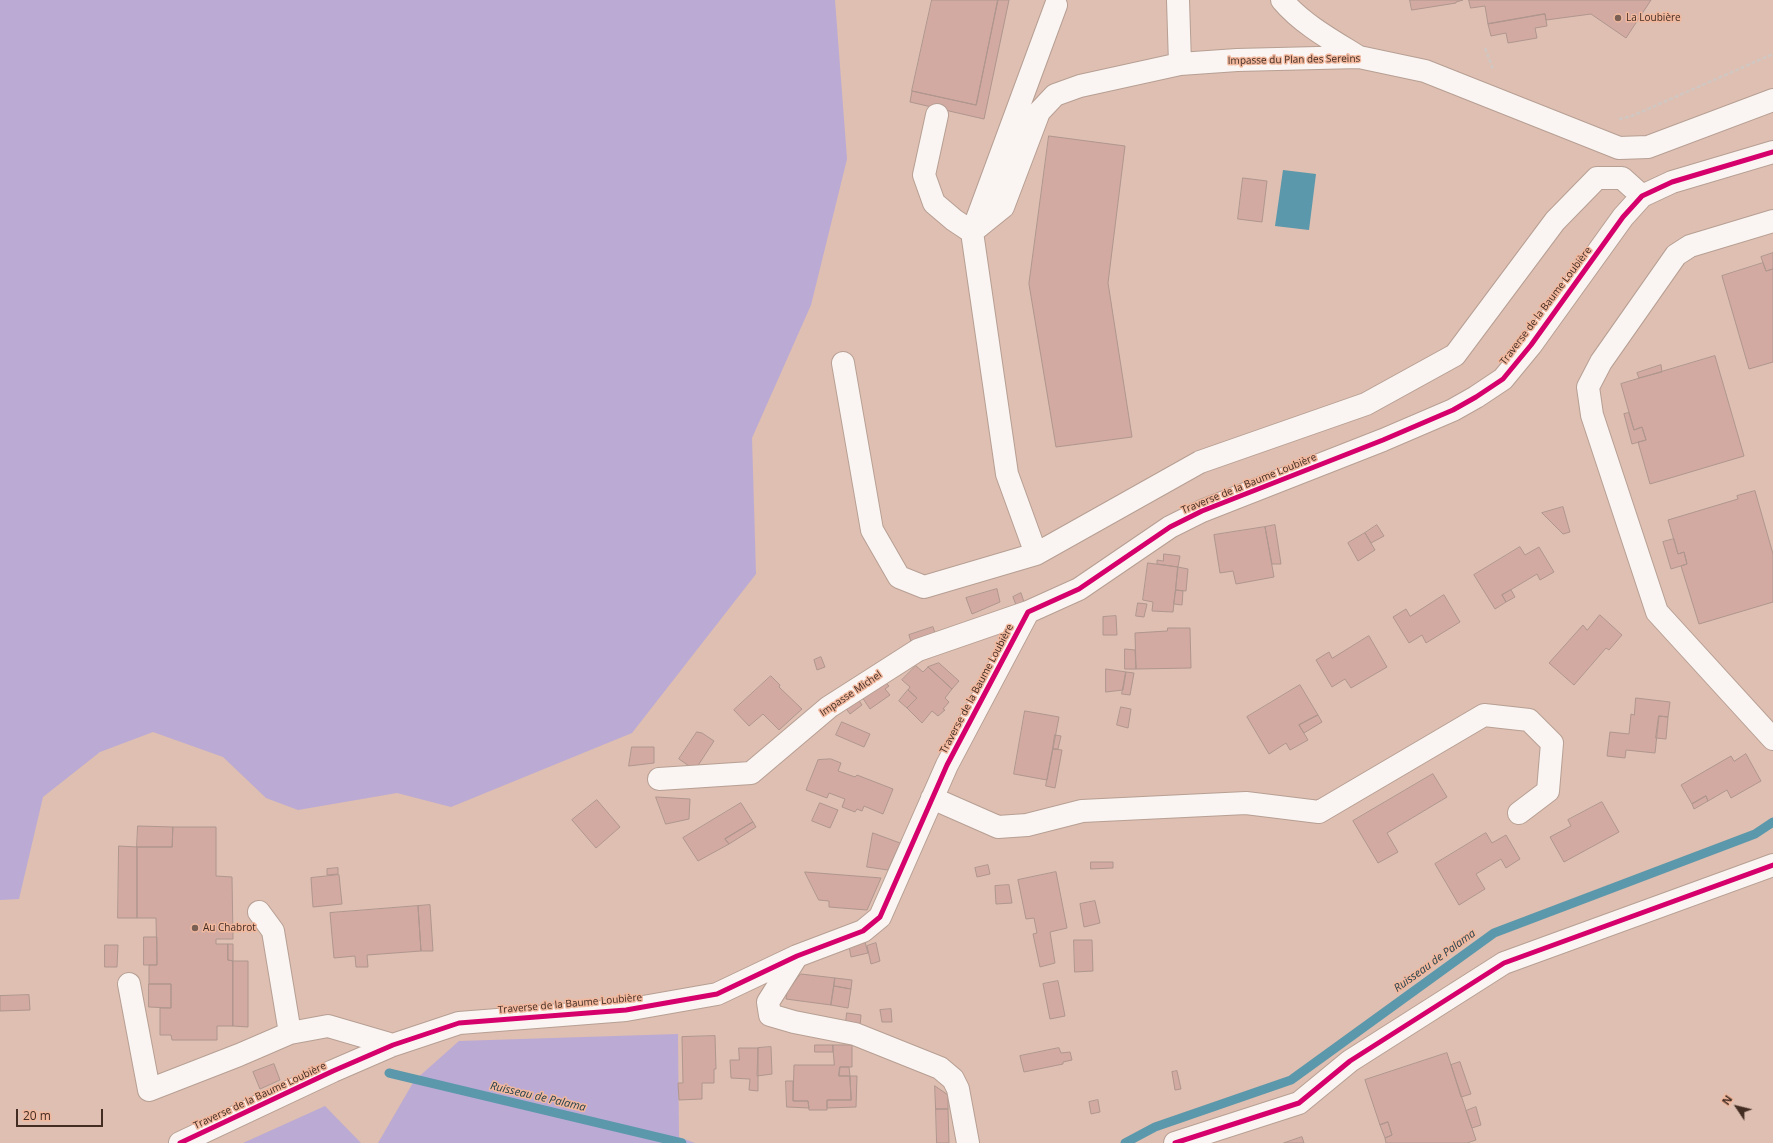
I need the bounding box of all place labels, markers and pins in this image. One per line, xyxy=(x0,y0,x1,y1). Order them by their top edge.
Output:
place label: La Loubière xyxy=(1626,12,1681,24)
marker: La Loubière xyxy=(1613,13,1623,23)
place label: Au Chabrot xyxy=(203,922,256,934)
marker: Au Chabrot xyxy=(190,923,200,933)

